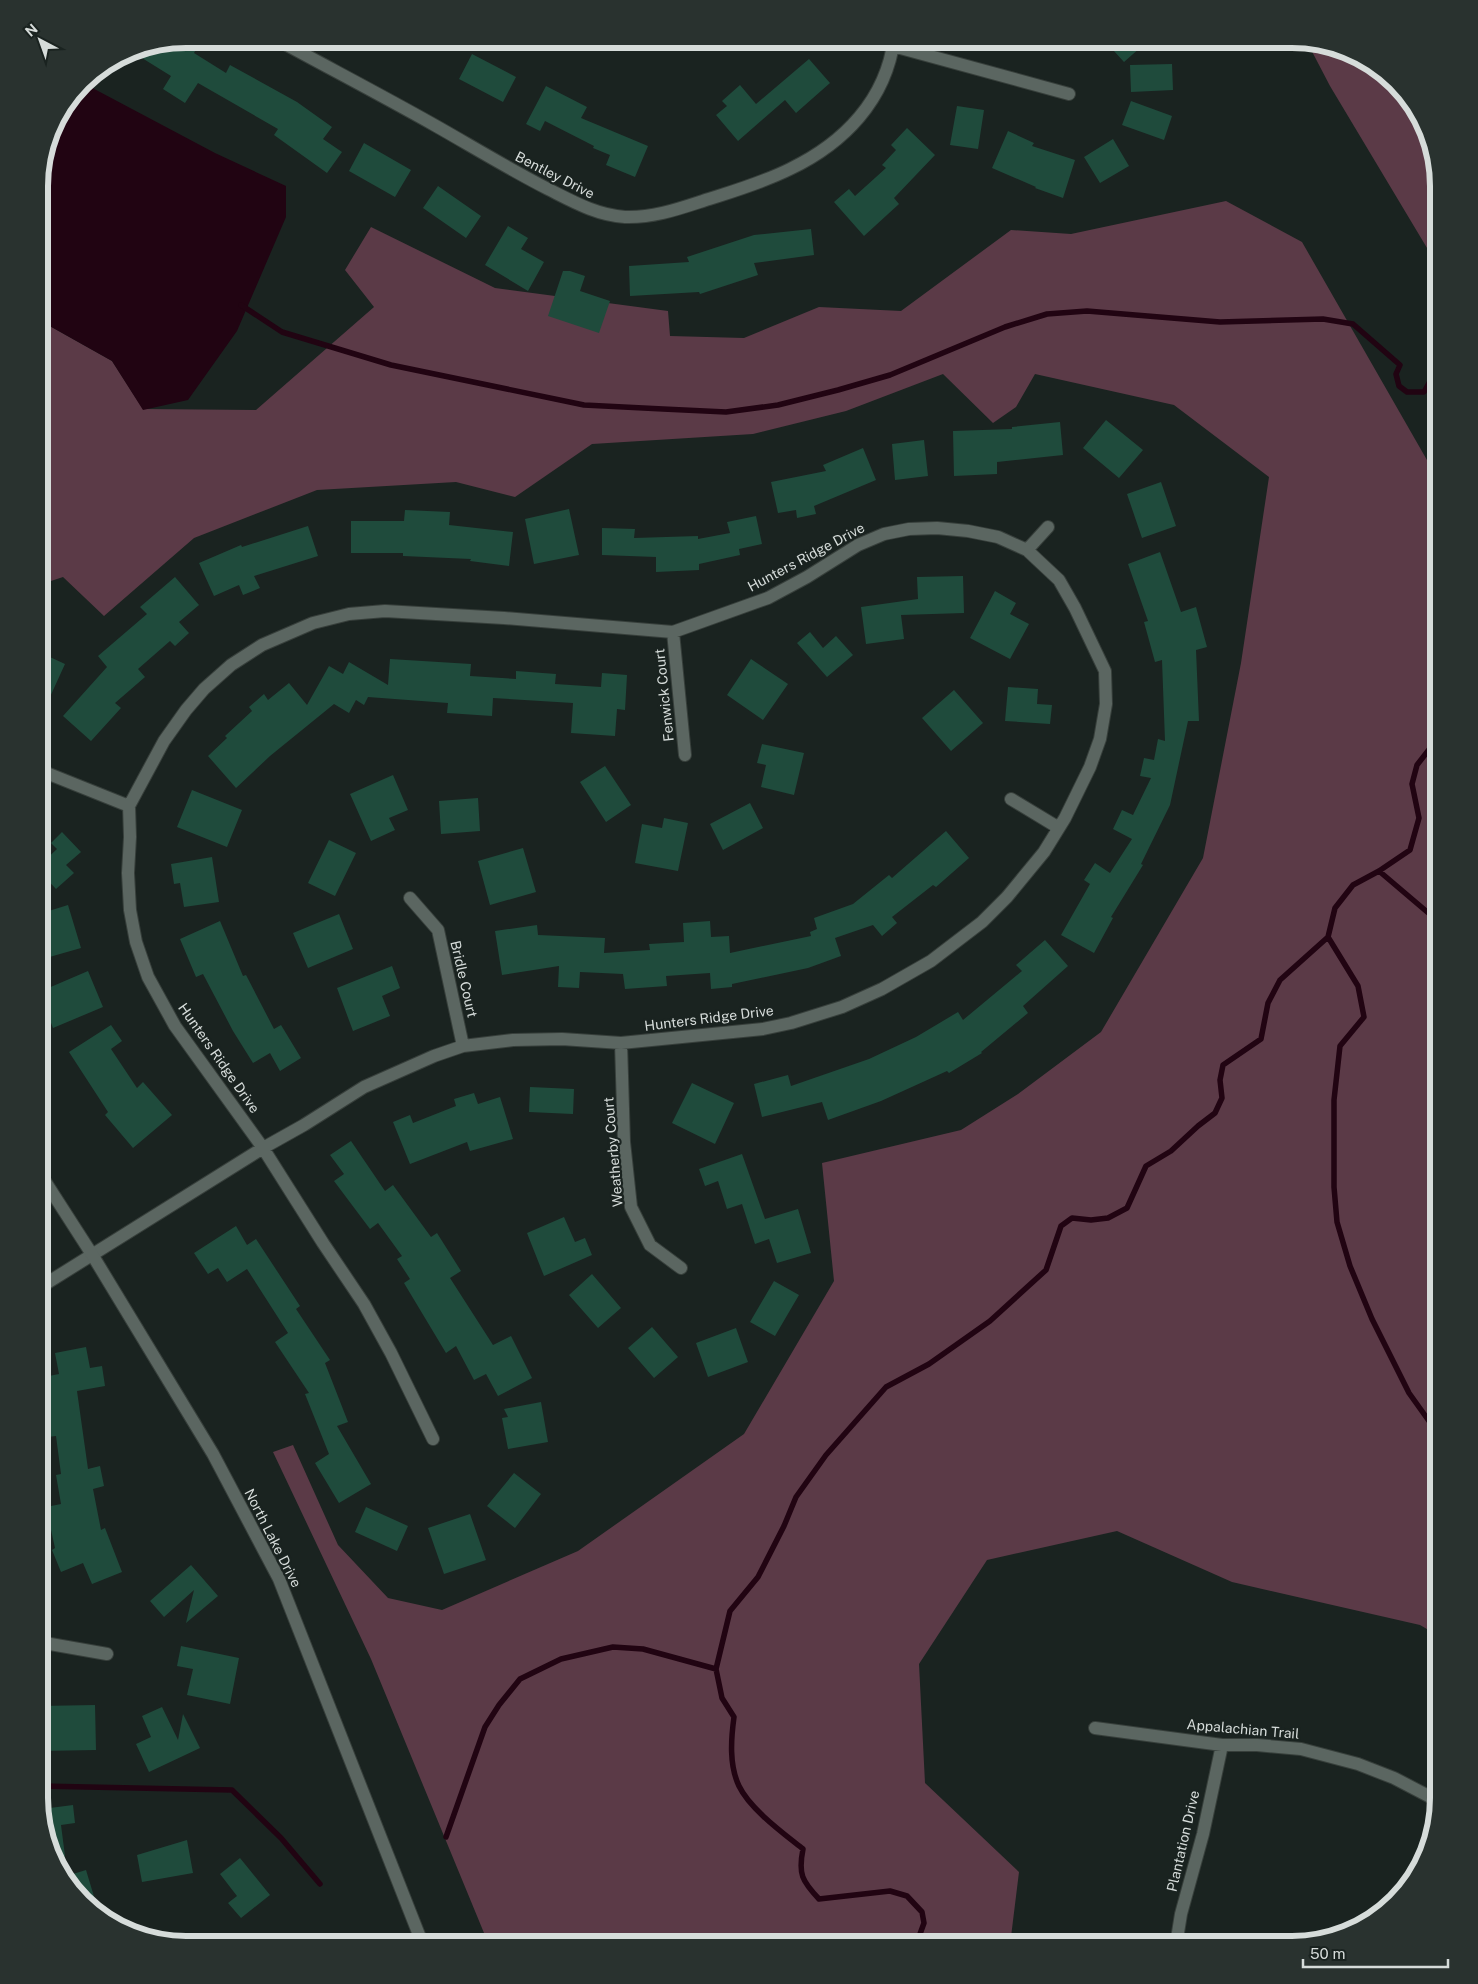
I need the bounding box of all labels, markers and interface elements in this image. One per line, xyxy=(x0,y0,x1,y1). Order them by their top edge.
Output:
north arrow xyxy=(15,15,65,65)
text: N xyxy=(22,21,41,40)
street label: Bentley Drive xyxy=(513,148,597,202)
street label: Hunters Ridge Drive xyxy=(745,519,867,595)
street label: Fenwick Court xyxy=(651,648,677,742)
street label: Bridle Court xyxy=(447,939,481,1019)
street label: Hunters Ridge Drive xyxy=(175,1000,263,1116)
street label: Hunters Ridge Drive xyxy=(643,1002,775,1034)
street label: Weatherby Court xyxy=(600,1096,626,1208)
street label: North Lake Drive xyxy=(241,1486,305,1590)
street label: Appalachian Trail xyxy=(1186,1716,1300,1742)
street label: Plantation Drive xyxy=(1164,1789,1202,1893)
scale bar xyxy=(1303,1936,1448,1968)
text: 50 m xyxy=(1310,1945,1345,1962)

